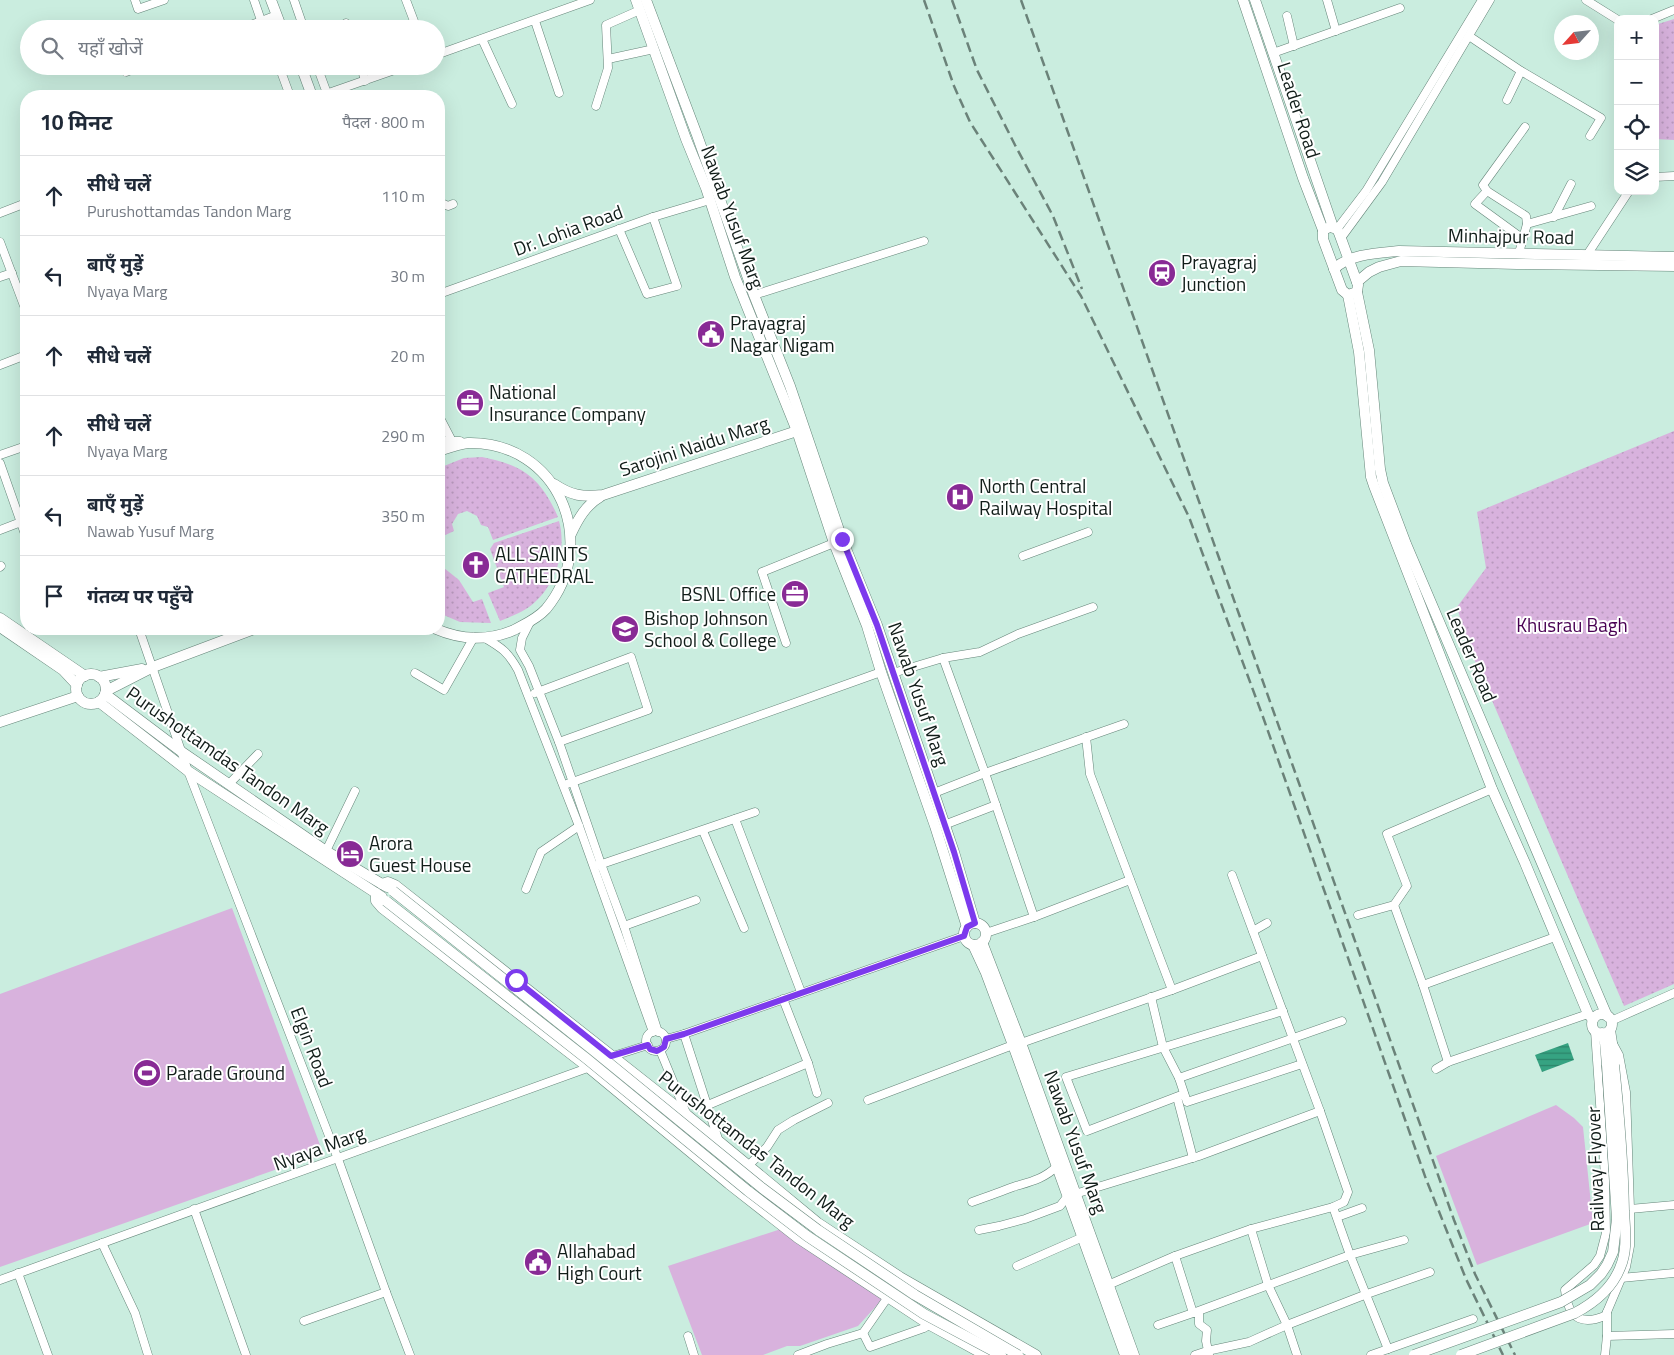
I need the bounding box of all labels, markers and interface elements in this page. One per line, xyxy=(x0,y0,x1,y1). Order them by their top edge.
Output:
north arrow xyxy=(1554,15,1599,60)
map controls xyxy=(1614,15,1659,195)
button: + xyxy=(1614,15,1659,60)
search box xyxy=(20,20,445,75)
text: यहाँ खोजें xyxy=(78,33,143,62)
icon: search xyxy=(38,34,66,62)
street label: Leader Road xyxy=(1270,58,1329,162)
button: − xyxy=(1614,60,1659,105)
button: locate xyxy=(1614,105,1659,150)
text: 10 मिनट xyxy=(40,106,112,138)
text: पैदल · 800 m xyxy=(342,110,425,134)
street label: Nawab Yusuf Marg xyxy=(694,141,773,293)
button: layers xyxy=(1614,150,1659,195)
text: सीधे चलें xyxy=(87,169,151,198)
icon: ahead xyxy=(40,182,68,210)
text: 110 m xyxy=(381,184,425,208)
street label: Dr. Lohia Road xyxy=(509,196,626,263)
text: Purushottamdas Tandon Marg xyxy=(87,199,291,223)
street label: Minhajpur Road xyxy=(1448,220,1574,251)
place label: Prayagraj Junction xyxy=(1181,247,1257,298)
text: बाएँ मुड़ें xyxy=(87,249,143,278)
station icon: Prayagraj Junction xyxy=(1147,258,1177,288)
icon: left xyxy=(40,262,68,290)
text: 30 m xyxy=(390,264,425,288)
text: Nyaya Marg xyxy=(87,279,168,303)
place label: Prayagraj Nagar Nigam xyxy=(730,308,835,359)
public building icon: Prayagraj Nagar Nigam xyxy=(696,319,726,349)
text: सीधे चलें xyxy=(87,341,151,370)
icon: ahead xyxy=(40,342,68,370)
text: 20 m xyxy=(390,344,425,368)
place label: National Insurance Company xyxy=(489,377,646,428)
office icon: National Insurance Company xyxy=(455,388,485,418)
street label: Sarojini Naidu Marg xyxy=(615,408,773,483)
text: सीधे चलें xyxy=(87,409,151,438)
icon: ahead xyxy=(40,422,68,450)
text: 290 m xyxy=(381,424,425,448)
text: Nyaya Marg xyxy=(87,439,168,463)
place label: North Central Railway Hospital xyxy=(979,471,1112,522)
hospital icon: North Central Railway Hospital xyxy=(945,482,975,512)
text: बाएँ मुड़ें xyxy=(87,489,143,518)
icon: left xyxy=(40,502,68,530)
text: 350 m xyxy=(381,504,425,528)
text: Nawab Yusuf Marg xyxy=(87,519,214,543)
route end xyxy=(831,528,854,551)
place label: ALL SAINTS CATHEDRAL xyxy=(495,539,593,590)
church icon: ALL SAINTS CATHEDRAL xyxy=(461,550,491,580)
place label: BSNL Office xyxy=(681,579,776,608)
office icon: BSNL Office xyxy=(780,579,810,609)
text: गंतव्य पर पहुँचे xyxy=(87,581,193,610)
icon: arrive xyxy=(40,582,68,610)
place label: Bishop Johnson School & College xyxy=(644,603,777,654)
street label: Leader Road xyxy=(1440,603,1505,706)
park label: Khusrau Bagh xyxy=(1516,610,1628,639)
school or university icon: Bishop Johnson School & College xyxy=(610,614,640,644)
street label: Nawab Yusuf Marg xyxy=(881,618,958,770)
street label: Purushottamdas Tandon Marg xyxy=(121,678,336,841)
place label: Arora Guest House xyxy=(369,828,471,879)
hotel icon: Arora Guest House xyxy=(335,839,365,869)
route start xyxy=(505,969,528,992)
street label: Elgin Road xyxy=(284,1002,341,1091)
sports icon: Parade Ground xyxy=(132,1058,162,1088)
place label: Parade Ground xyxy=(166,1058,285,1087)
street label: Purushottamdas Tandon Marg xyxy=(653,1063,862,1235)
street label: Nawab Yusuf Marg xyxy=(1037,1066,1116,1218)
street label: Railway Flyover xyxy=(1578,1105,1611,1232)
street label: Nyaya Marg xyxy=(269,1117,369,1178)
place label: Allahabad High Court xyxy=(557,1236,642,1287)
public building icon: Allahabad High Court xyxy=(523,1247,553,1277)

